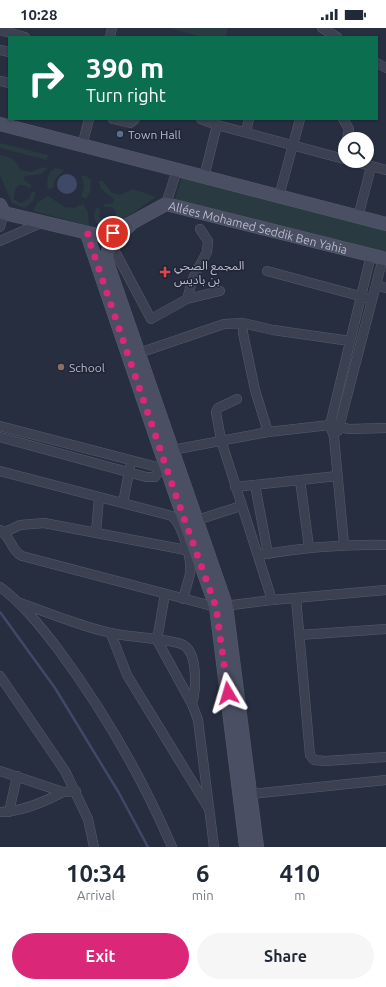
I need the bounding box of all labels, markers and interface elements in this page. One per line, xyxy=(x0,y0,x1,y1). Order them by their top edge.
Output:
text: 10:28 xyxy=(20,6,58,23)
icon: right xyxy=(20,52,72,104)
text: 390 m xyxy=(86,52,164,83)
text: Turn right xyxy=(86,85,166,105)
place label: Town Hall xyxy=(128,128,181,141)
marker: Town Hall xyxy=(115,129,125,139)
map controls xyxy=(338,132,374,168)
button: search xyxy=(338,132,374,168)
street label: Allées Mohamed Seddik Ben Yahia xyxy=(167,198,349,256)
pin xyxy=(96,216,130,250)
icon: arrive xyxy=(102,222,124,244)
place label: المجمع الصحي بن باديس xyxy=(174,259,245,287)
marker: المجمع الصحي بن باديس xyxy=(159,266,171,278)
place label: School xyxy=(69,361,105,374)
marker: School xyxy=(56,362,66,372)
position arrow xyxy=(207,672,249,714)
text: 10:34 xyxy=(66,860,126,887)
text: 6 xyxy=(196,860,209,887)
text: 410 xyxy=(280,860,320,887)
text: Arrival xyxy=(77,888,115,902)
text: min xyxy=(192,888,214,902)
text: m xyxy=(294,888,305,902)
button: Exit xyxy=(12,933,189,979)
button: Share xyxy=(197,933,374,979)

